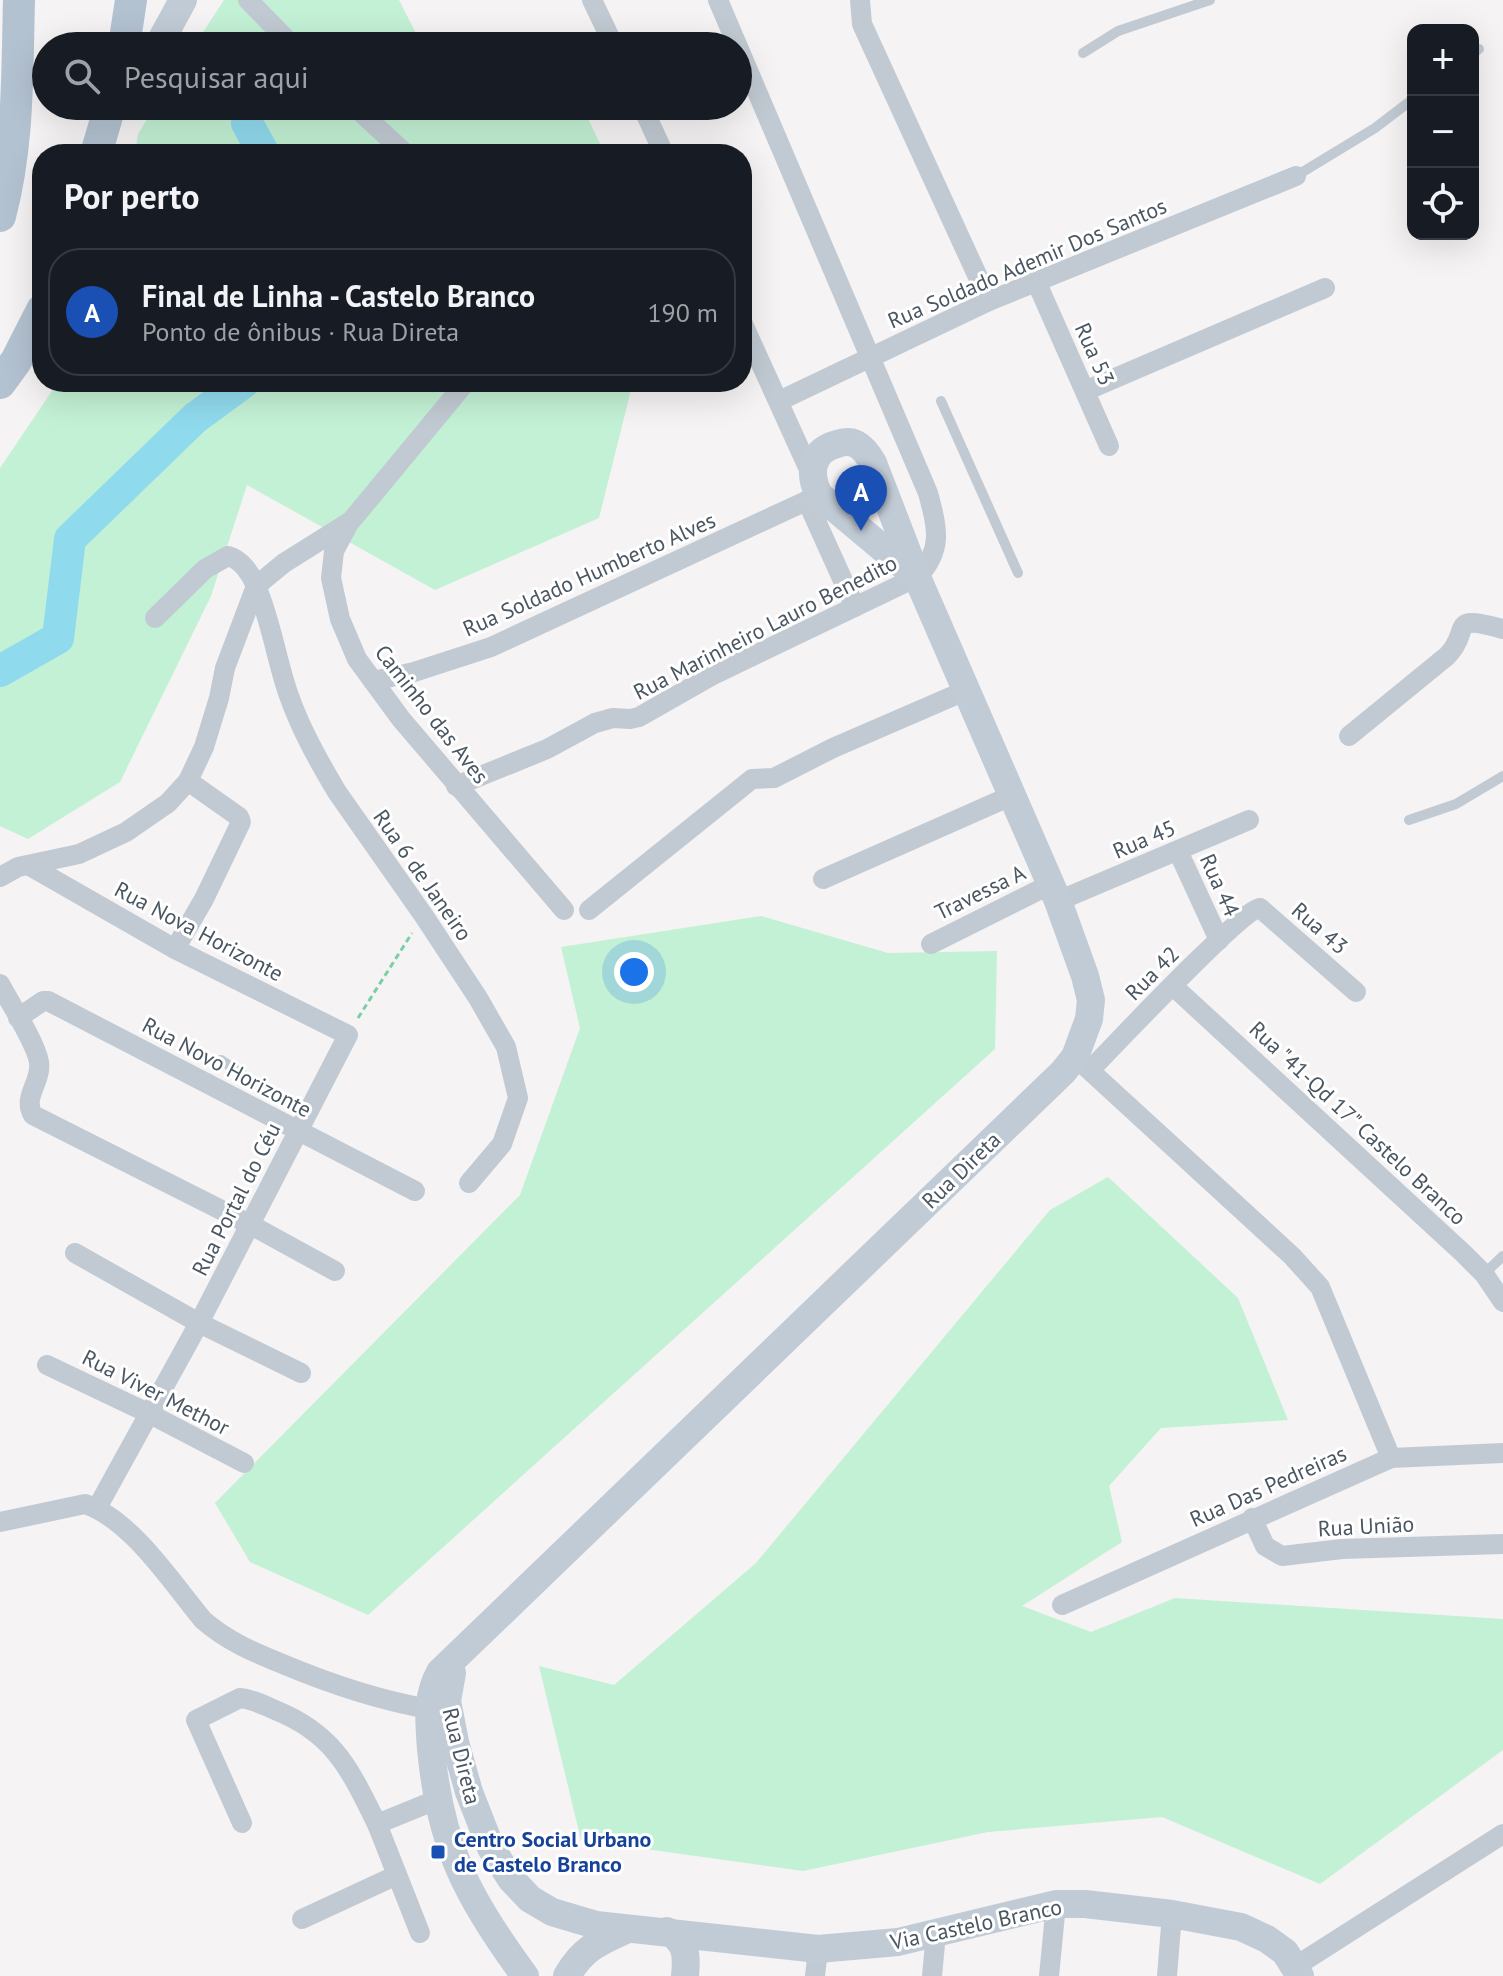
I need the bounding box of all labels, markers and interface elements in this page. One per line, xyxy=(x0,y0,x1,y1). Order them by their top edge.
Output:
map controls xyxy=(1407,24,1479,240)
button: + xyxy=(1407,24,1479,96)
search box xyxy=(32,32,752,120)
icon: search xyxy=(60,54,104,98)
text: Pesquisar aqui xyxy=(124,57,309,96)
button: − xyxy=(1407,96,1479,168)
button: locate xyxy=(1407,168,1479,240)
text: Por perto xyxy=(64,174,200,218)
street label: Rua Soldado Ademir Dos Santos xyxy=(883,191,1171,335)
text: Final de Linha - Castelo Branco xyxy=(142,276,535,315)
text: A xyxy=(84,296,100,329)
text: 190 m xyxy=(647,296,718,329)
text: Ponto de ônibus · Rua Direta xyxy=(142,315,459,348)
street label: Rua 53 xyxy=(1069,318,1121,390)
pin: A xyxy=(835,465,887,531)
street label: Rua Soldado Humberto Alves xyxy=(458,506,720,642)
street label: Rua Marinheiro Lauro Benedito xyxy=(628,548,902,706)
street label: Caminho das Aves xyxy=(369,639,495,789)
street label: Rua 6 de Janeiro xyxy=(367,804,479,946)
street label: Rua 45 xyxy=(1108,813,1180,865)
street label: Rua 44 xyxy=(1194,849,1246,921)
street label: Travessa A xyxy=(930,858,1030,926)
street label: Rua Nova Horizonte xyxy=(110,875,288,987)
street label: Rua 43 xyxy=(1286,896,1354,960)
street label: Rua 42 xyxy=(1119,940,1185,1006)
your location xyxy=(614,952,654,992)
street label: Rua Novo Horizonte xyxy=(138,1011,316,1123)
street label: Rua "41-Qd 17" Castelo Branco xyxy=(1244,1015,1472,1231)
street label: Rua Portal do Céu xyxy=(185,1118,287,1280)
street label: Rua Direta xyxy=(916,1126,1006,1214)
street label: Rua Viver Methor xyxy=(78,1343,235,1441)
street label: Rua Das Pedreiras xyxy=(1185,1439,1351,1533)
street label: Rua União xyxy=(1317,1509,1415,1543)
street label: Rua Direta xyxy=(436,1705,488,1807)
place label: Centro Social Urbano de Castelo Branco xyxy=(454,1825,652,1878)
marker: Centro Social Urbano de Castelo Branco xyxy=(429,1843,447,1861)
street label: Via Castelo Branco xyxy=(887,1892,1064,1956)

